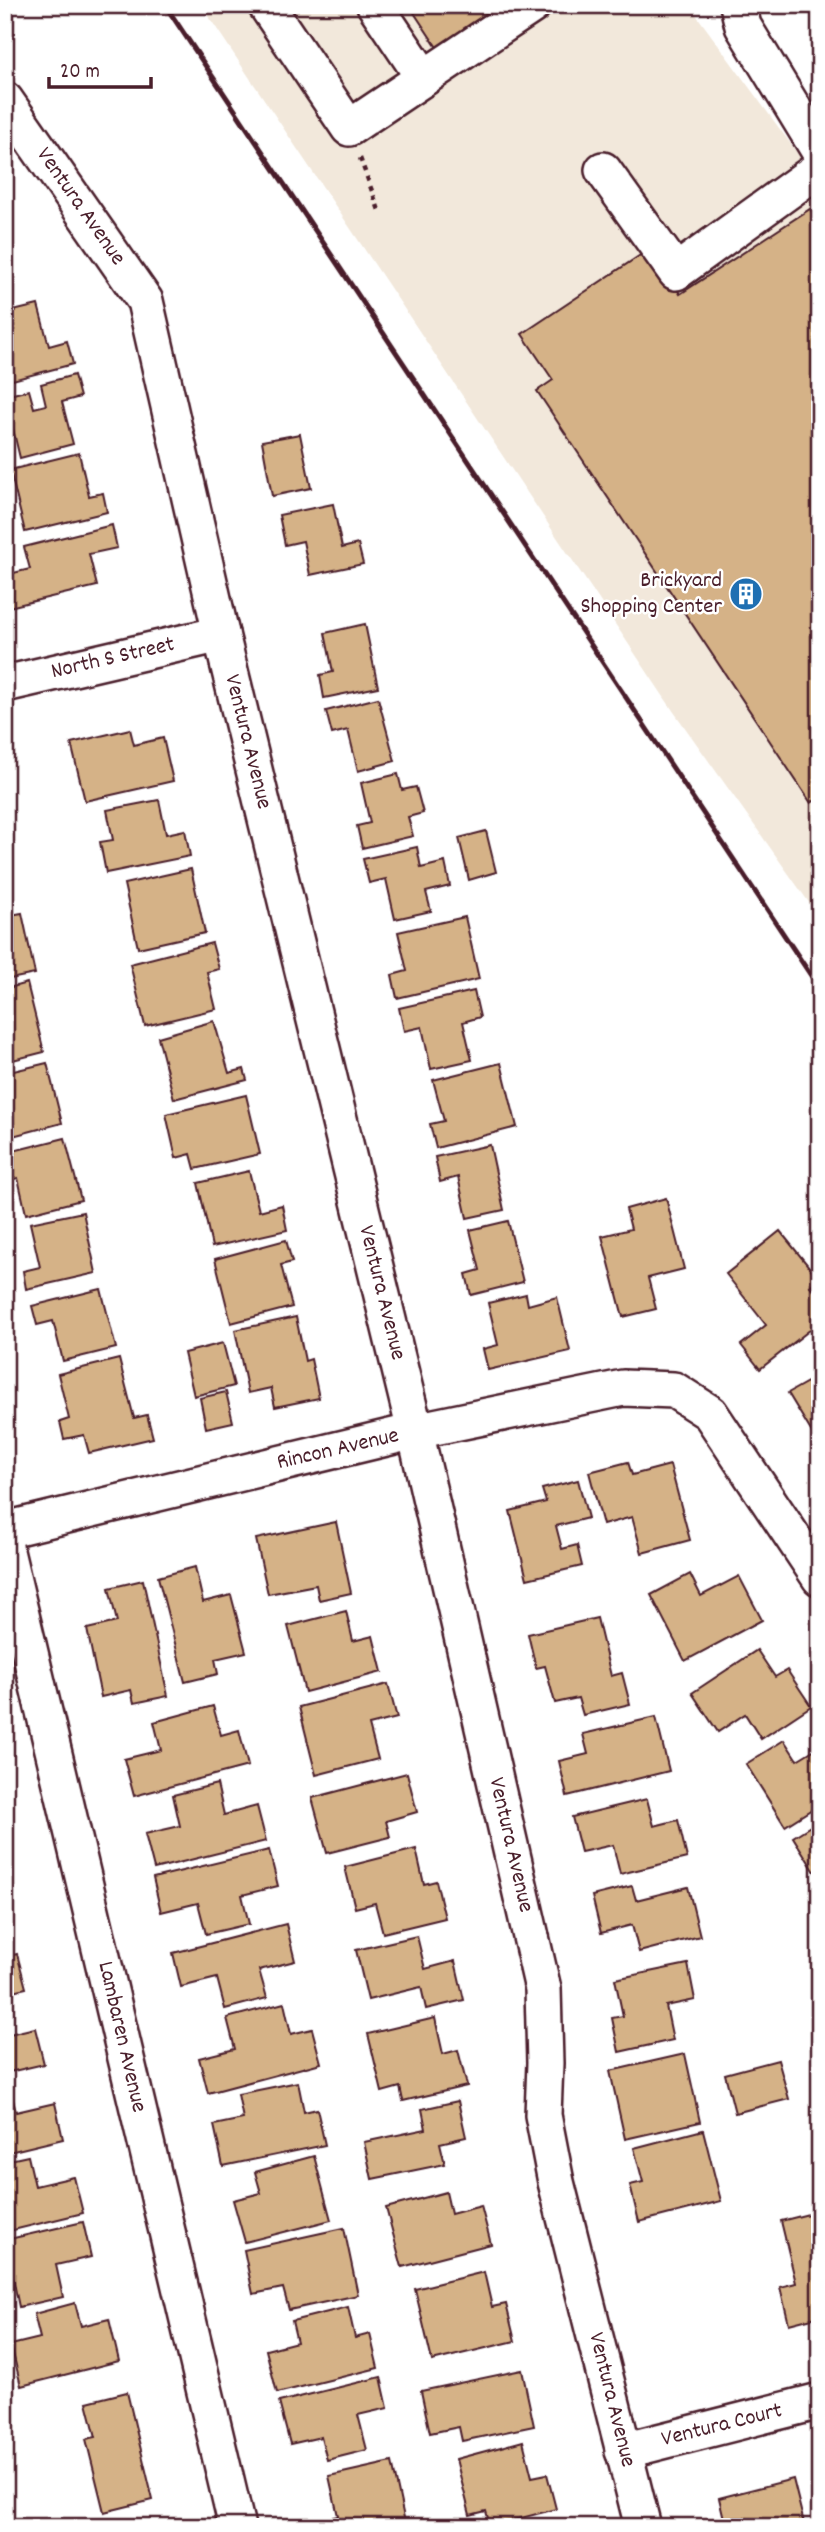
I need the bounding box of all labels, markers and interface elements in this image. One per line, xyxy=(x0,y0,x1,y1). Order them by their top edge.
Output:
scale bar xyxy=(49,46,150,90)
text: 20 m xyxy=(60,58,100,88)
street label: Ventura Avenue xyxy=(27,141,133,273)
place label: Brickyard Shopping Center xyxy=(580,565,722,624)
building icon: Brickyard Shopping Center xyxy=(727,575,765,613)
street label: North S Street xyxy=(48,629,178,689)
street label: Ventura Avenue xyxy=(214,671,280,813)
street label: Ventura Avenue xyxy=(348,1222,414,1364)
street label: Rincon Avenue xyxy=(274,1420,402,1480)
street label: Ventura Avenue xyxy=(478,1774,542,1916)
street label: Lambaren Avenue xyxy=(88,1958,154,2116)
street label: Ventura Avenue xyxy=(578,2329,644,2471)
street label: Ventura Court xyxy=(658,2395,786,2457)

